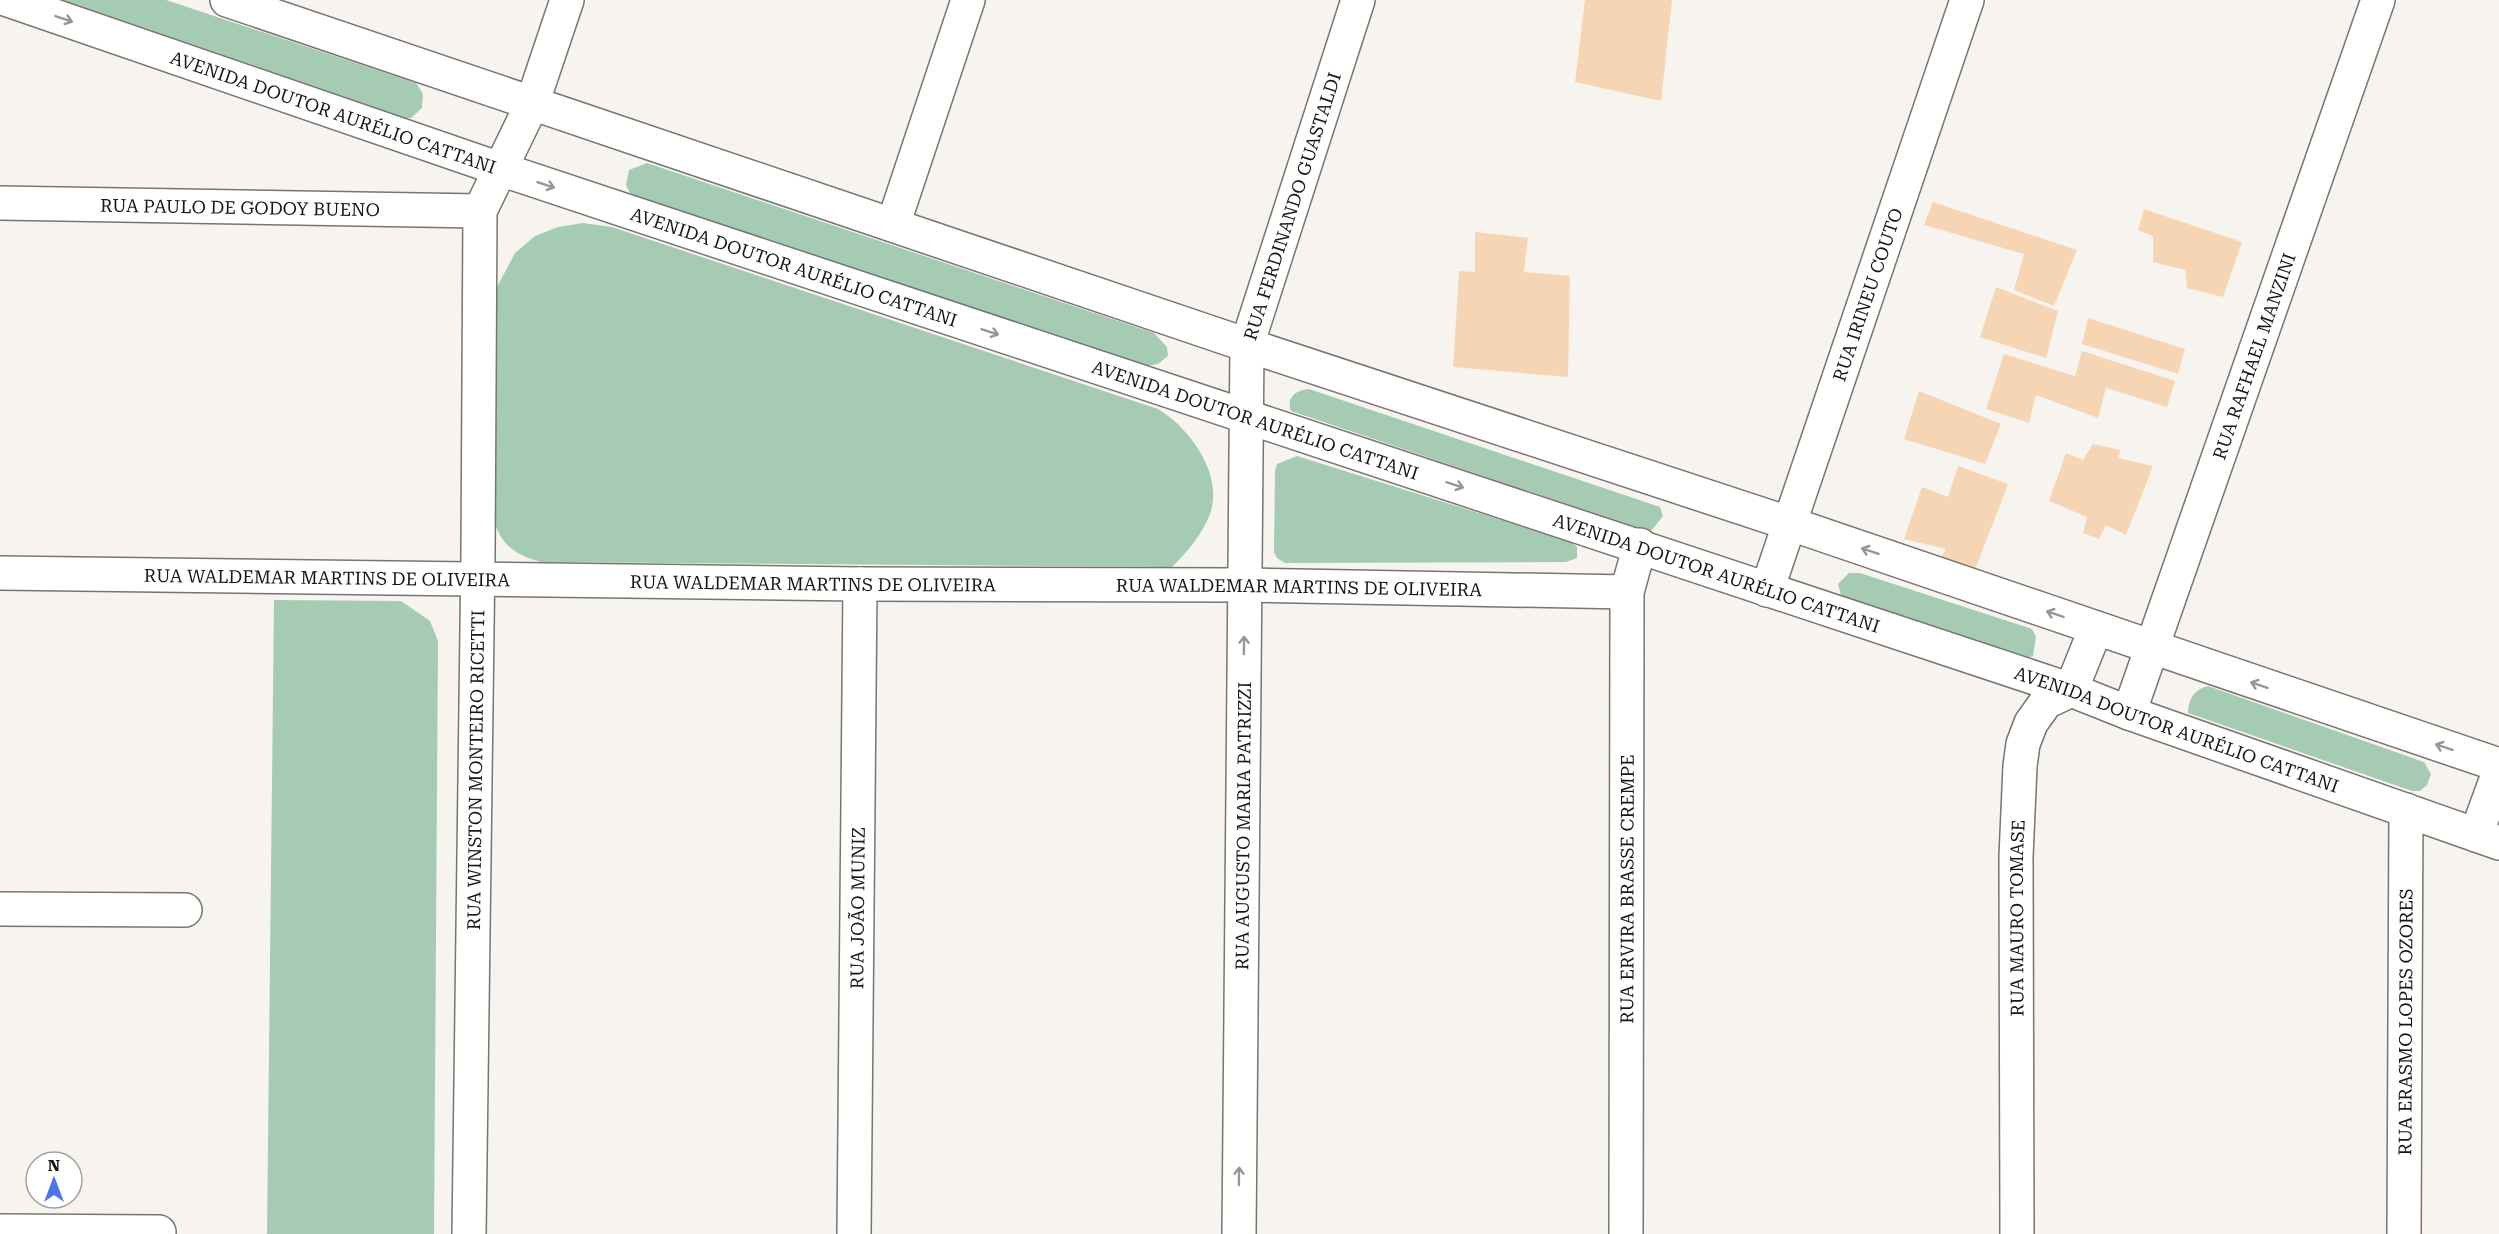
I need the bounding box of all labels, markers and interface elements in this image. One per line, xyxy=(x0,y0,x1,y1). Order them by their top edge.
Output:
one-way arrow xyxy=(54,14,73,25)
street label: AVENIDA DOUTOR AURÉLIO CATTANI xyxy=(168,46,499,177)
street label: RUA FERDINANDO GUASTALDI xyxy=(1239,69,1345,343)
one-way arrow xyxy=(536,180,555,191)
street label: RUA PAULO DE GODOY BUENO xyxy=(100,194,380,220)
street label: AVENIDA DOUTOR AURÉLIO CATTANI xyxy=(628,203,960,330)
street label: RUA IRINEU COUTO xyxy=(1828,205,1906,384)
street label: RUA RAFHAEL MANZINI xyxy=(2208,250,2299,462)
one-way arrow xyxy=(980,327,999,338)
street label: AVENIDA DOUTOR AURÉLIO CATTANI xyxy=(1089,356,1421,483)
one-way arrow xyxy=(1445,480,1464,491)
street label: AVENIDA DOUTOR AURÉLIO CATTANI xyxy=(1551,509,1883,636)
one-way arrow xyxy=(1861,545,1880,556)
street label: RUA WALDEMAR MARTINS DE OLIVEIRA xyxy=(144,564,511,590)
street label: RUA WALDEMAR MARTINS DE OLIVEIRA xyxy=(630,571,996,595)
street label: RUA WALDEMAR MARTINS DE OLIVEIRA xyxy=(1116,574,1483,600)
one-way arrow xyxy=(2046,608,2065,619)
street label: RUA WINSTON MONTEIRO RICETTI xyxy=(463,610,488,930)
one-way arrow xyxy=(1239,635,1250,655)
street label: AVENIDA DOUTOR AURÉLIO CATTANI xyxy=(2012,662,2342,796)
one-way arrow xyxy=(2250,678,2269,689)
street label: RUA AUGUSTO MARIA PATRIZZI xyxy=(1231,682,1254,970)
one-way arrow xyxy=(2434,741,2453,752)
street label: RUA ERVIRA BRASSE CREMPE xyxy=(1616,754,1637,1024)
street label: RUA MAURO TOMASE xyxy=(2005,819,2028,1016)
street label: RUA JOÃO MUNIZ xyxy=(846,827,868,989)
street label: RUA ERASMO LOPES OZORES xyxy=(2394,889,2416,1155)
north arrow xyxy=(24,1150,84,1210)
text: N xyxy=(48,1156,60,1175)
one-way arrow xyxy=(1233,1166,1245,1186)

